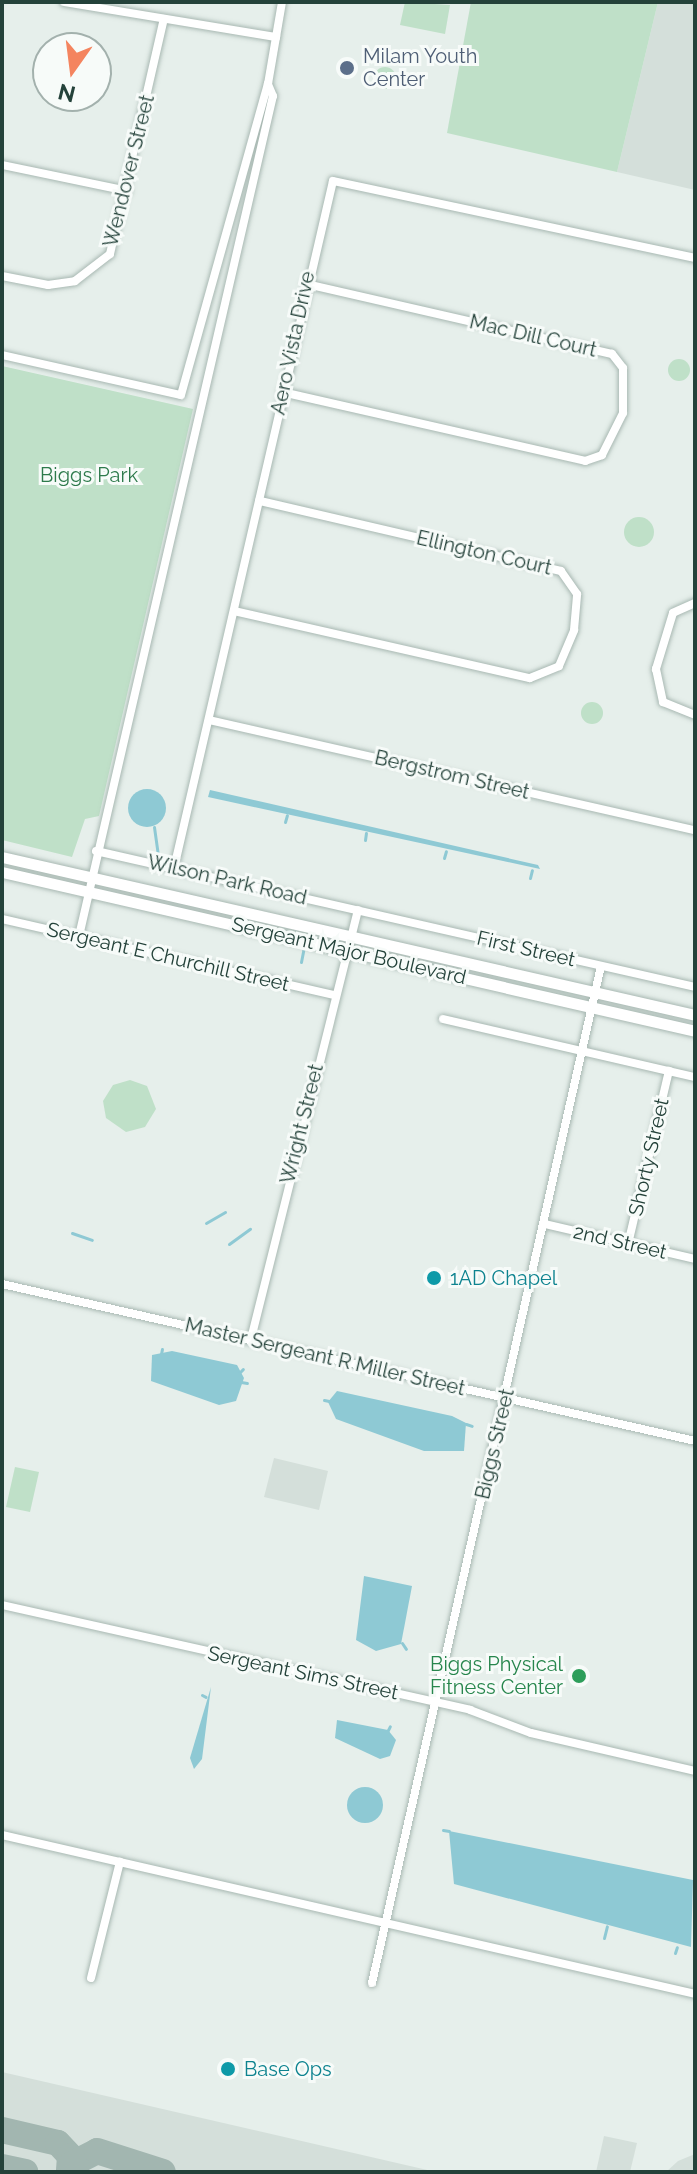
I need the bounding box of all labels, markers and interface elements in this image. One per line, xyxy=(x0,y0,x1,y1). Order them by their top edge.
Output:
north arrow xyxy=(32,32,112,112)
place label: Milam Youth Center xyxy=(363,44,478,91)
marker: Milam Youth Center xyxy=(338,59,356,77)
text: N xyxy=(55,79,78,108)
street label: Wendover Street xyxy=(98,92,160,250)
street label: Aero Vista Drive xyxy=(266,269,320,417)
street label: Mac Dill Court xyxy=(467,310,599,362)
park label: Biggs Park xyxy=(40,463,138,487)
street label: Ellington Court xyxy=(414,526,554,580)
street label: Bergstrom Street xyxy=(372,746,532,804)
street label: Wilson Park Road xyxy=(145,850,309,910)
street label: Sergeant Major Boulevard xyxy=(229,912,469,990)
street label: Sergeant E Churchill Street xyxy=(44,917,292,997)
street label: First Street xyxy=(475,926,577,972)
street label: Wright Street xyxy=(276,1062,328,1186)
street label: Shorty Street xyxy=(624,1095,674,1219)
street label: 2nd Street xyxy=(571,1220,669,1264)
place label: 1AD Chapel xyxy=(450,1266,557,1290)
marker: 1AD Chapel xyxy=(425,1269,443,1287)
street label: Master Sergeant R Miller Street xyxy=(182,1313,468,1401)
street label: Biggs Street xyxy=(471,1386,519,1502)
street label: Sergeant Sims Street xyxy=(206,1641,400,1705)
place label: Biggs Physical Fitness Center xyxy=(430,1652,563,1699)
marker: Biggs Physical Fitness Center xyxy=(570,1667,588,1685)
place label: Base Ops xyxy=(244,2057,332,2081)
marker: Base Ops xyxy=(219,2060,237,2078)

